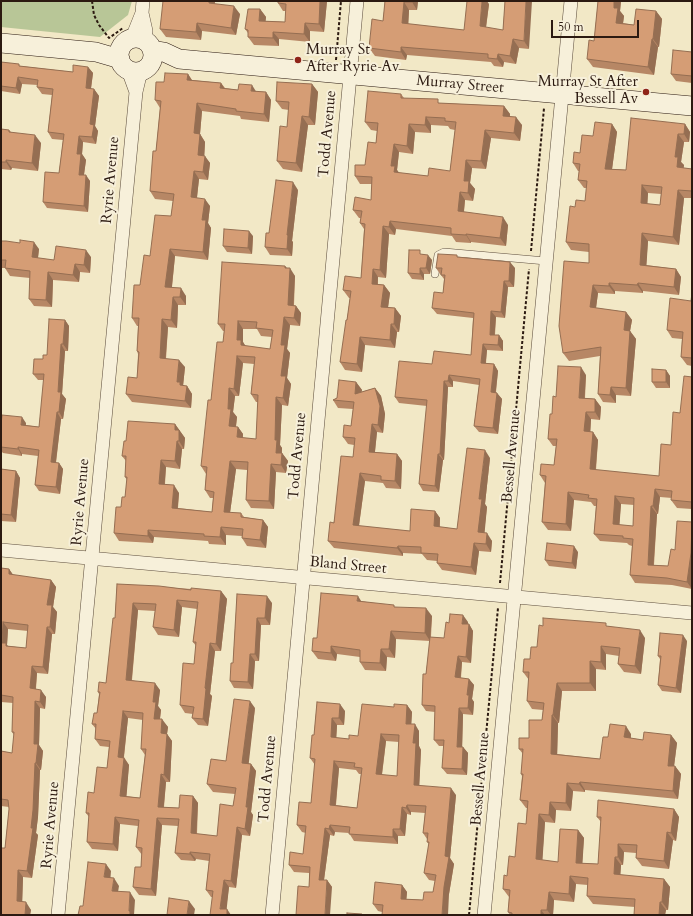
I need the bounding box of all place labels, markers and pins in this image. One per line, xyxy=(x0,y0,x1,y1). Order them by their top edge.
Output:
place label: Murray St After Ryrie Av xyxy=(306,42,399,77)
marker: Murray St After Ryrie Av xyxy=(293,55,303,65)
place label: Murray St After Bessell Av xyxy=(538,74,638,109)
marker: Murray St After Bessell Av xyxy=(641,87,651,97)

